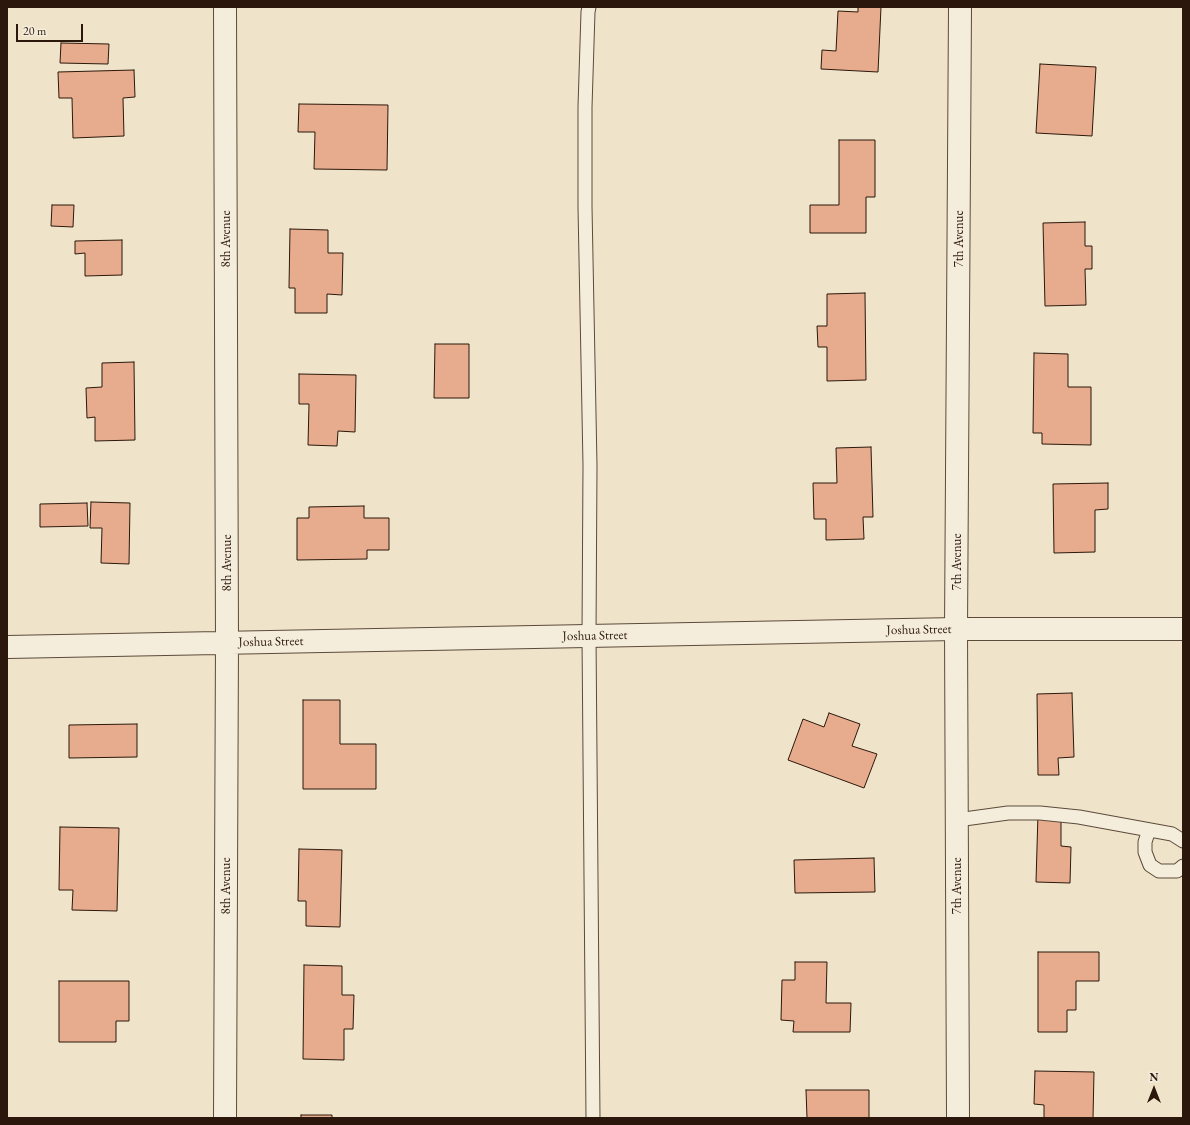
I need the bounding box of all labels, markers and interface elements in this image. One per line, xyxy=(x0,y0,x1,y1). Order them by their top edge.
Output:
scale bar xyxy=(18,16,85,42)
text: 20 m xyxy=(23,23,46,39)
street label: 8th Avenue xyxy=(218,211,234,267)
street label: 7th Avenue xyxy=(951,211,967,267)
street label: 7th Avenue xyxy=(949,534,965,590)
street label: 8th Avenue xyxy=(219,535,235,591)
street label: Joshua Street xyxy=(886,622,952,638)
street label: Joshua Street xyxy=(562,628,628,644)
street label: Joshua Street xyxy=(238,634,304,650)
street label: 8th Avenue xyxy=(218,858,234,914)
street label: 7th Avenue xyxy=(949,858,965,914)
north arrow xyxy=(1134,1069,1174,1109)
text: N xyxy=(1150,1070,1158,1084)

